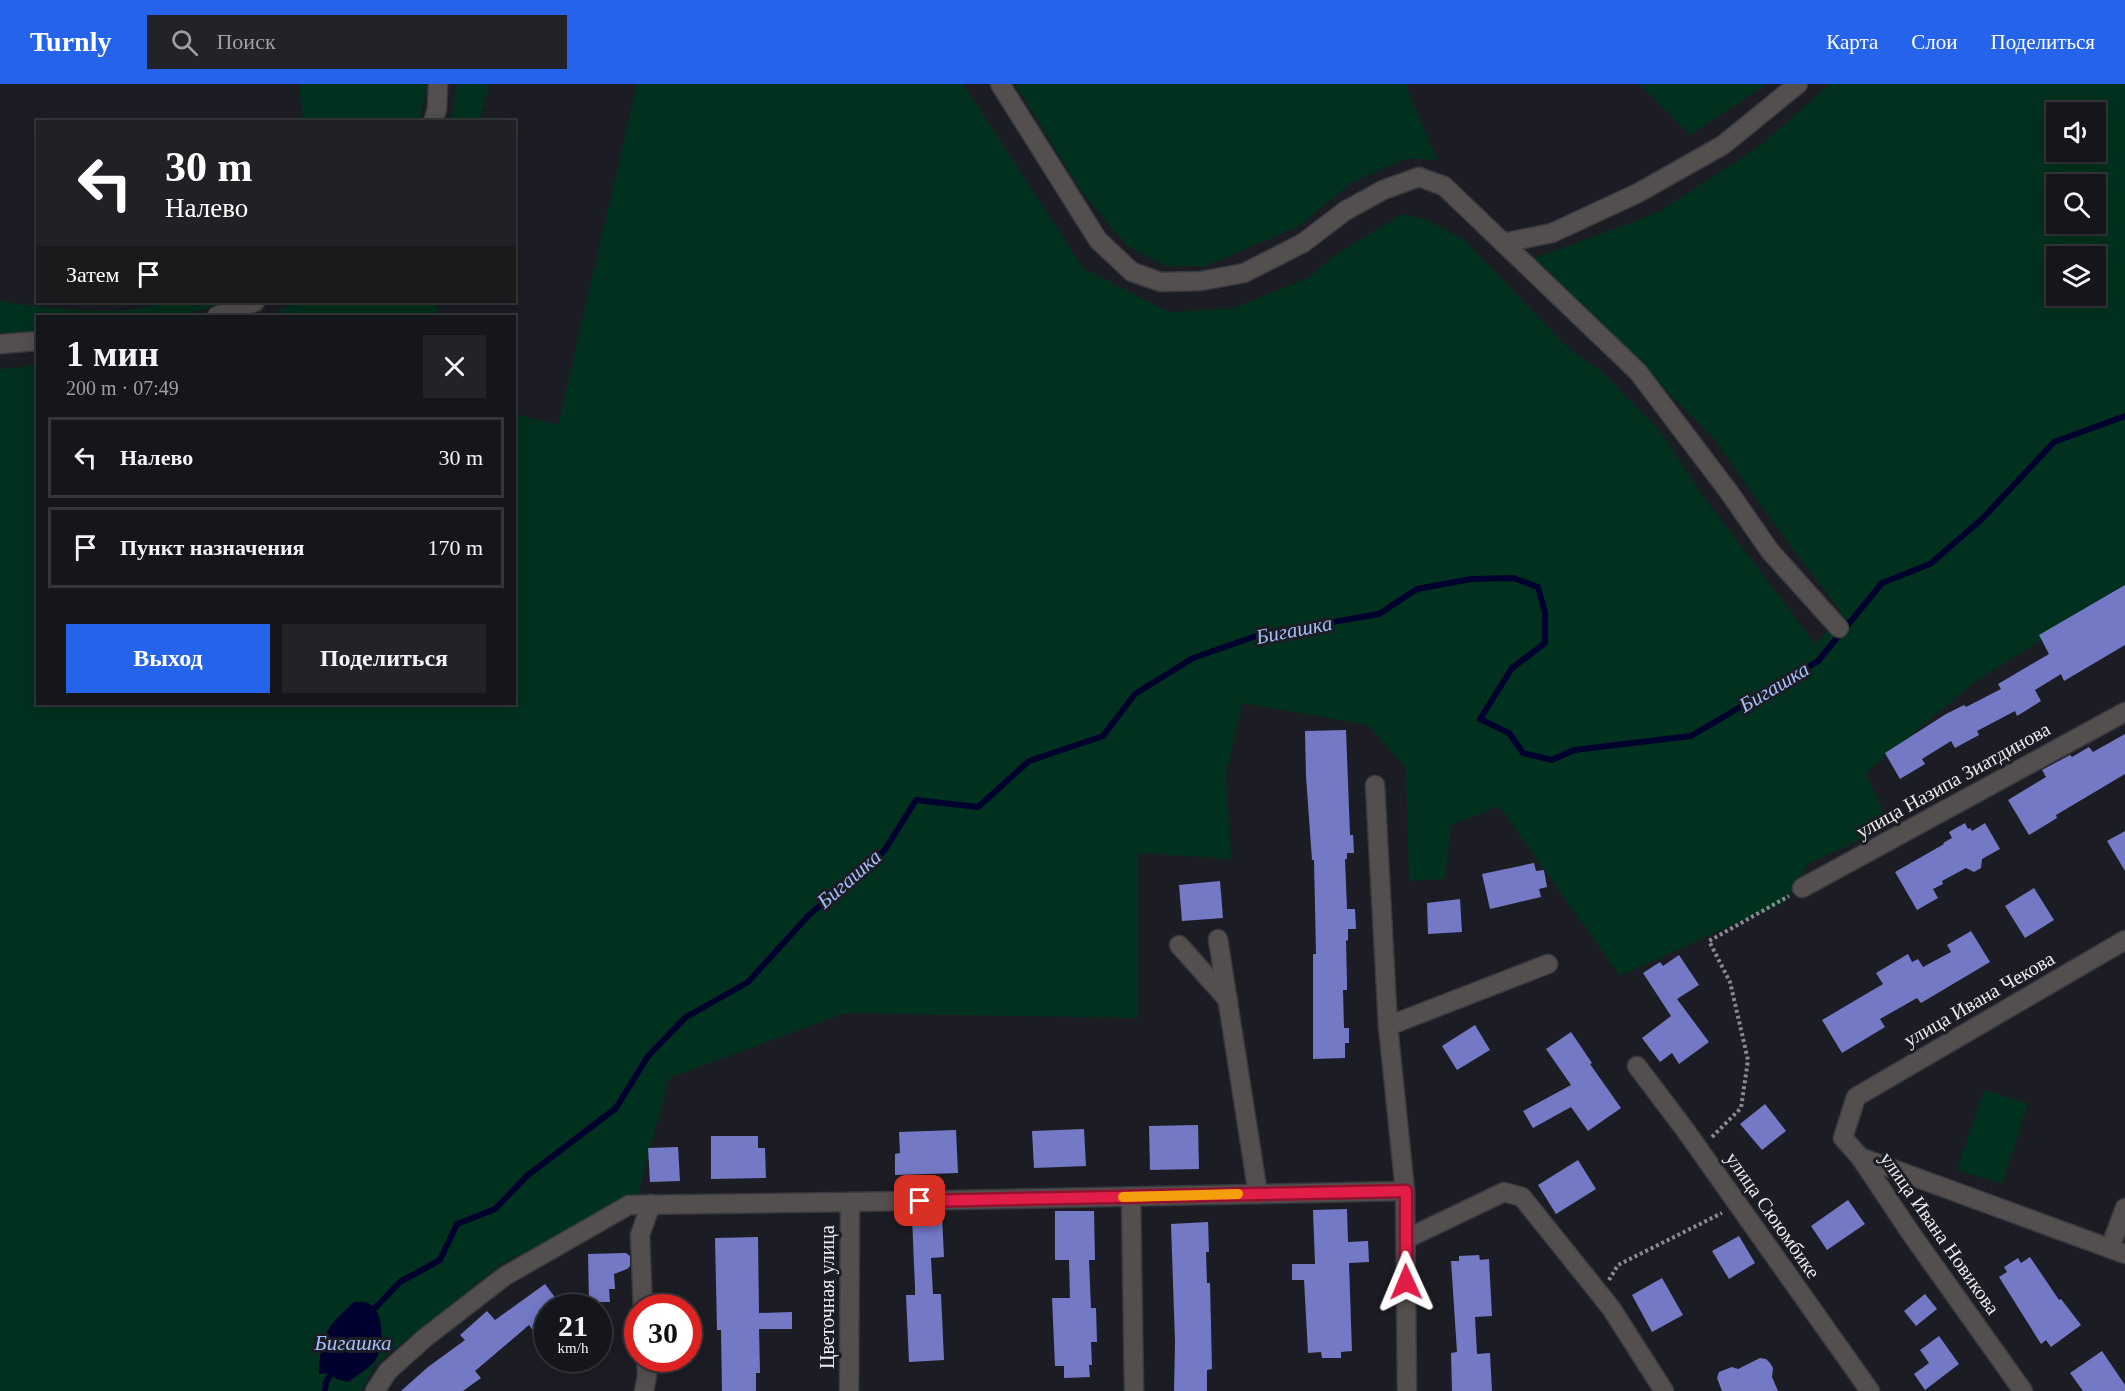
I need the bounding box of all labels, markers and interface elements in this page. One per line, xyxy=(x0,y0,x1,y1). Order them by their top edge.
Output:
search box xyxy=(147,15,567,69)
text: Turnly xyxy=(30,26,111,57)
icon: search xyxy=(168,26,201,59)
text: Поиск xyxy=(216,29,276,54)
text: Карта xyxy=(1826,30,1878,54)
text: Слои xyxy=(1911,30,1957,54)
text: Поделиться xyxy=(1990,30,2095,54)
map controls xyxy=(2046,102,2106,306)
button: sound xyxy=(2046,102,2106,162)
icon: left xyxy=(66,144,144,222)
text: 30 m xyxy=(165,144,253,190)
button: search xyxy=(2046,174,2106,234)
text: Налево xyxy=(165,193,248,223)
button: layers xyxy=(2046,246,2106,306)
icon: arrive xyxy=(132,258,165,291)
text: Затем xyxy=(66,262,120,287)
text: 1 мин xyxy=(66,334,159,374)
button: close xyxy=(423,335,486,398)
text: 200 m · 07:49 xyxy=(66,377,179,399)
icon: left xyxy=(69,441,102,474)
text: Налево xyxy=(120,445,193,470)
text: 30 m xyxy=(438,445,483,470)
icon: arrive xyxy=(69,531,102,564)
text: Пункт назначения xyxy=(120,535,305,560)
text: 170 m xyxy=(427,535,483,560)
water label: Бигашка xyxy=(1253,611,1334,649)
button: Выход xyxy=(66,624,270,693)
button: Поделиться xyxy=(282,624,486,693)
water label: Бигашка xyxy=(1734,657,1813,718)
street label: улица Назипа Зиатдинова xyxy=(1852,717,2054,843)
water label: Бигашка xyxy=(811,845,886,914)
street label: улица Ивана Чекова xyxy=(1900,947,2059,1052)
street label: улица Сююмбике xyxy=(1720,1148,1825,1283)
street label: улица Ивана Новикова xyxy=(1875,1148,2004,1319)
pin xyxy=(894,1175,945,1226)
icon: arrive xyxy=(903,1184,936,1217)
street label: Цветочная улица xyxy=(816,1225,839,1369)
position arrow xyxy=(1374,1250,1438,1314)
speed limit sign: 30 xyxy=(624,1294,702,1372)
text: 21 xyxy=(558,1309,588,1342)
water label: Бигашка xyxy=(313,1331,392,1355)
text: km/h xyxy=(558,1340,588,1356)

